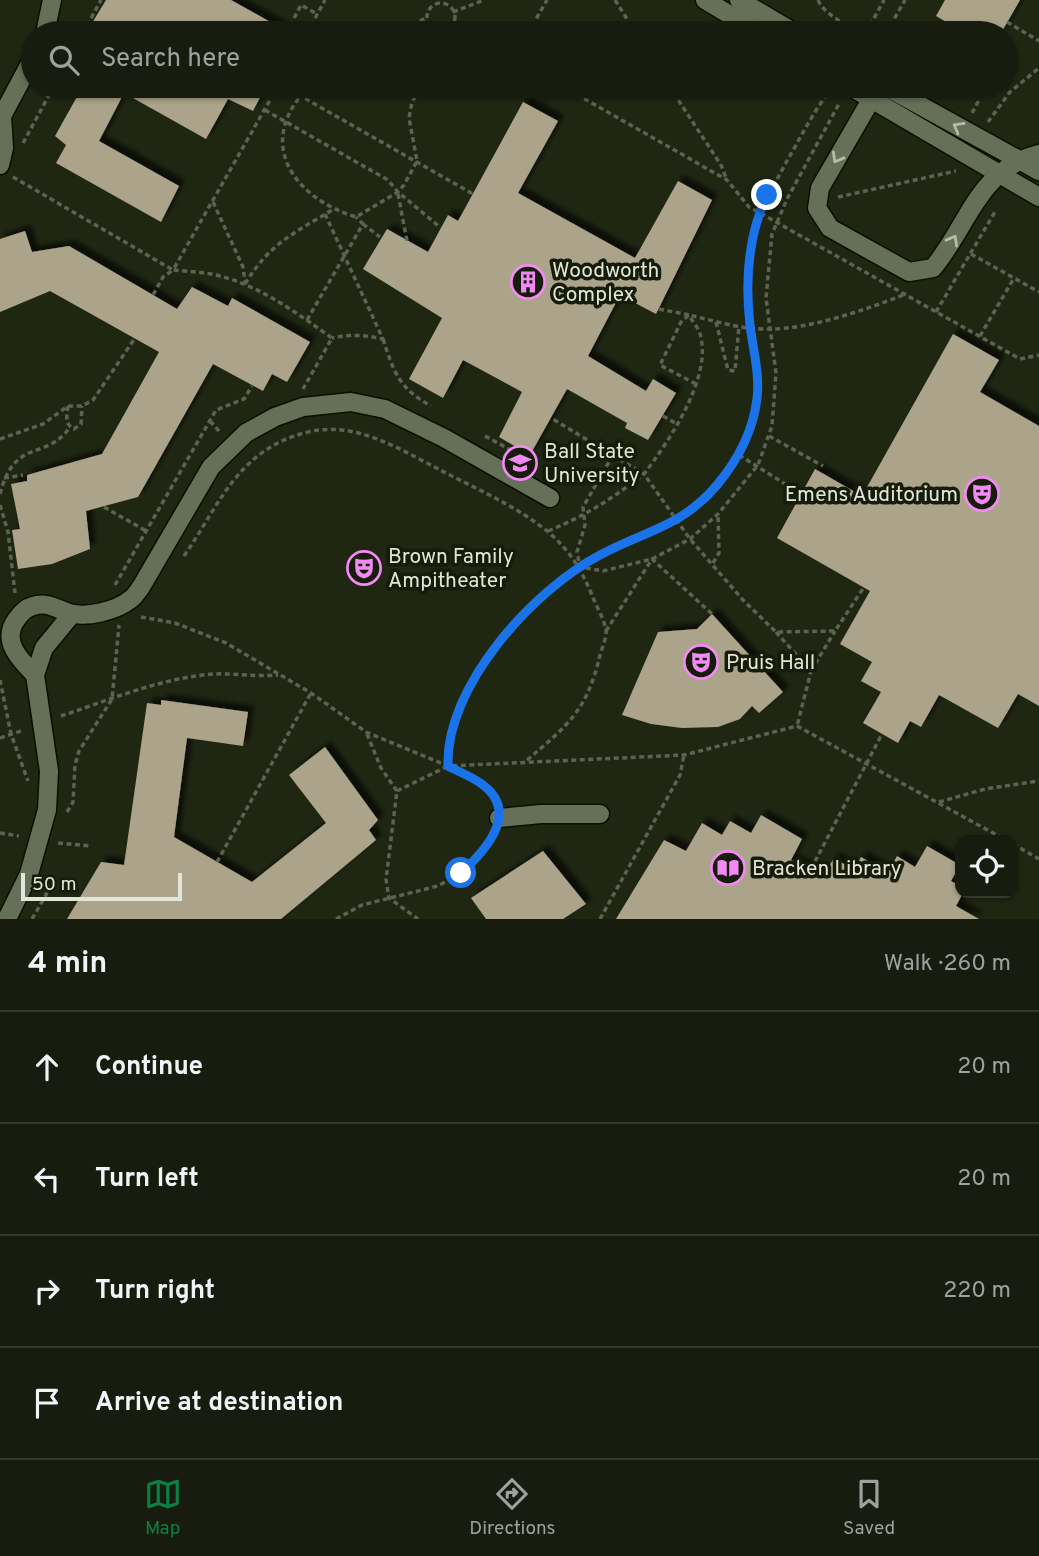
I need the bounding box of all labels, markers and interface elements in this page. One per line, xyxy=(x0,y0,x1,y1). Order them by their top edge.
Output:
search box xyxy=(21,21,1018,98)
icon: search xyxy=(45,41,83,79)
text: Search here xyxy=(101,43,240,76)
one-way arrow xyxy=(953,122,965,135)
one-way arrow xyxy=(832,151,845,163)
route end xyxy=(751,179,782,210)
one-way arrow xyxy=(945,235,958,248)
place label: Woodworth Complex xyxy=(552,258,659,309)
building icon: Woodworth Complex xyxy=(509,263,547,301)
place label: Ball State University xyxy=(544,439,640,490)
school or university icon: Ball State University xyxy=(501,444,539,482)
theatre icon: Emens Auditorium xyxy=(963,475,1001,513)
place label: Emens Auditorium xyxy=(785,482,958,509)
place label: Brown Family Ampitheater xyxy=(388,544,514,595)
theatre icon: Brown Family Ampitheater xyxy=(345,549,383,587)
theatre icon: Pruis Hall xyxy=(682,643,720,681)
place label: Pruis Hall xyxy=(726,650,815,677)
map controls xyxy=(955,835,1018,898)
button: locate xyxy=(955,835,1018,898)
library icon: Bracken Library xyxy=(709,849,747,887)
place label: Bracken Library xyxy=(752,856,902,883)
route start xyxy=(445,857,476,888)
scale bar xyxy=(21,870,182,902)
text: 50 m xyxy=(32,873,77,897)
text: 4 min xyxy=(28,946,107,983)
text: Walk · 260 m xyxy=(884,950,1011,979)
icon: ahead xyxy=(28,1048,66,1086)
text: Continue xyxy=(95,1051,203,1084)
text: 20 m xyxy=(957,1053,1011,1082)
icon: left xyxy=(28,1160,66,1198)
text: Turn left xyxy=(95,1163,199,1196)
text: 20 m xyxy=(957,1165,1011,1194)
icon: right xyxy=(28,1272,66,1310)
text: Turn right xyxy=(95,1275,215,1308)
text: 220 m xyxy=(943,1277,1011,1306)
icon: arrive xyxy=(28,1384,66,1422)
text: Arrive at destination xyxy=(95,1387,343,1420)
tab: Map xyxy=(144,1475,182,1541)
tab: Directions xyxy=(469,1475,556,1541)
tab: Saved xyxy=(843,1475,895,1541)

